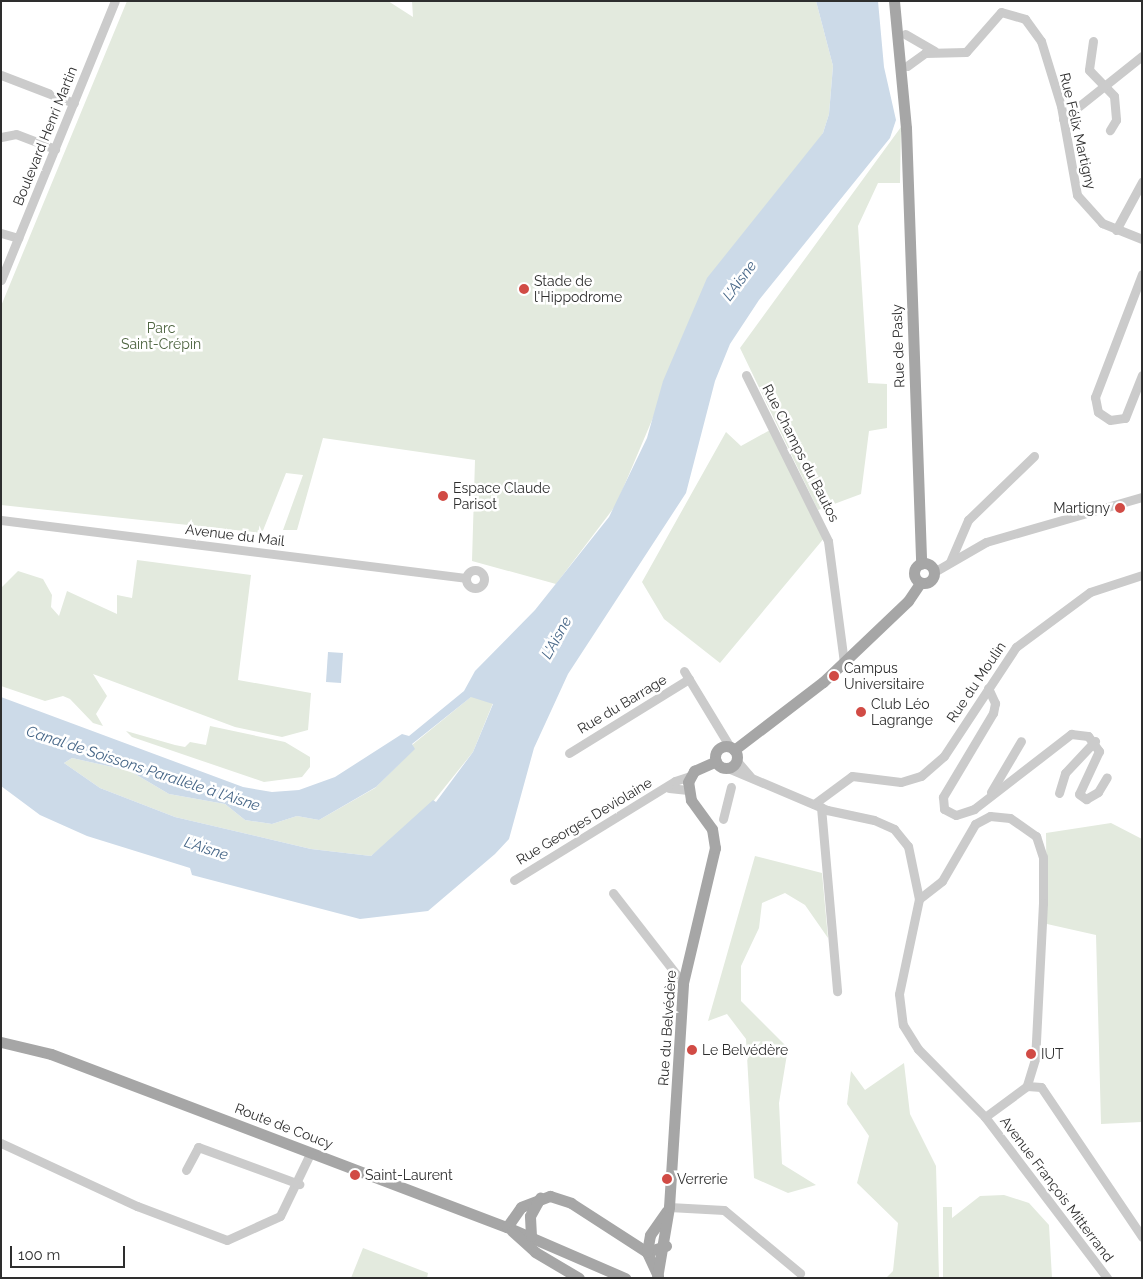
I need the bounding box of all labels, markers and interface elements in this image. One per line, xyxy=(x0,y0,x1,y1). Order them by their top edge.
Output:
street label: Boulevard Henri Martin xyxy=(9,64,81,208)
street label: Rue Félix Martigny xyxy=(1056,71,1100,191)
water label: L'Aisne xyxy=(719,258,761,304)
place label: Stade de l'Hippodrome xyxy=(534,273,622,306)
marker: Stade de l'Hippodrome xyxy=(518,283,530,295)
street label: Rue de Pasly xyxy=(888,304,908,388)
park label: Parc Saint-Crépin xyxy=(121,320,201,352)
street label: Rue Champs du Bautos xyxy=(759,382,843,524)
place label: Espace Claude Parisot xyxy=(453,480,550,512)
marker: Espace Claude Parisot xyxy=(437,490,449,502)
place label: Martigny xyxy=(1053,500,1110,516)
marker: Martigny xyxy=(1114,502,1126,514)
street label: Avenue du Mail xyxy=(184,521,286,549)
water label: L'Aisne xyxy=(538,614,576,662)
street label: Rue du Moulin xyxy=(943,639,1009,725)
place label: Campus Universitaire xyxy=(844,660,924,692)
marker: Campus Universitaire xyxy=(828,670,840,682)
street label: Rue du Barrage xyxy=(574,671,670,737)
place label: Club Léo Lagrange xyxy=(871,696,933,729)
marker: Club Léo Lagrange xyxy=(855,706,867,718)
water label: Canal de Soissons Parallèle à l'Aisne xyxy=(24,723,262,815)
street label: Rue Georges Deviolaine xyxy=(513,774,655,868)
water label: L'Aisne xyxy=(182,833,230,865)
street label: Rue du Belvédère xyxy=(655,970,679,1086)
place label: Le Belvédère xyxy=(702,1042,788,1058)
marker: Le Belvédère xyxy=(686,1044,698,1056)
place label: IUT xyxy=(1041,1046,1064,1062)
marker: IUT xyxy=(1025,1048,1037,1060)
street label: Route de Coucy xyxy=(233,1100,335,1152)
street label: Avenue François Mitterrand xyxy=(997,1113,1117,1265)
place label: Saint-Laurent xyxy=(365,1167,453,1183)
marker: Saint-Laurent xyxy=(349,1169,361,1181)
place label: Verrerie xyxy=(677,1171,728,1187)
marker: Verrerie xyxy=(661,1173,673,1185)
scale bar xyxy=(12,1236,128,1268)
text: 100 m xyxy=(18,1246,60,1264)

